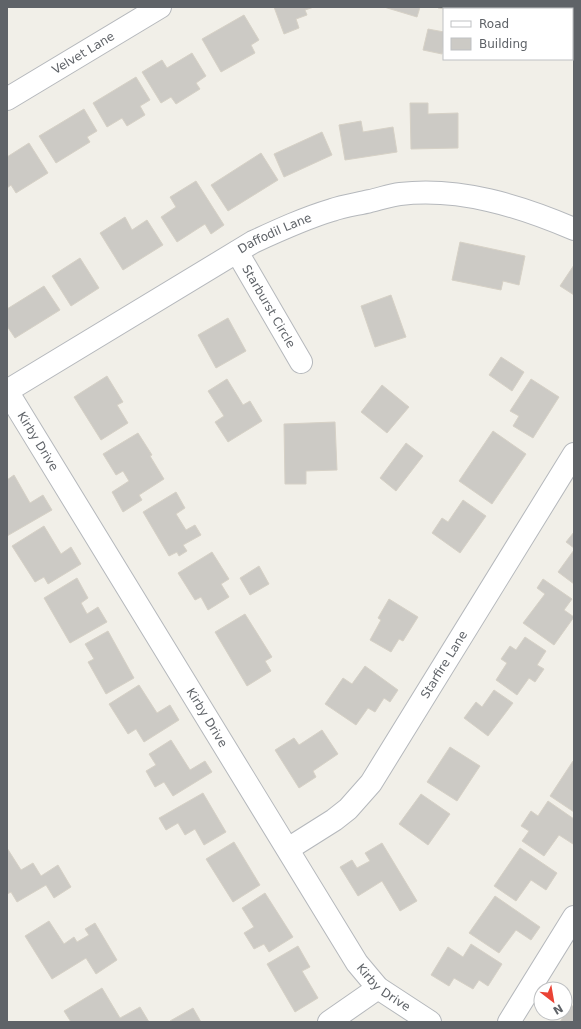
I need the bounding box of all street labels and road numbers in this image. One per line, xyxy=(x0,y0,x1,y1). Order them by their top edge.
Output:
street label: Velvet Lane xyxy=(50,29,117,77)
street label: Daffodil Lane xyxy=(235,210,313,256)
street label: Starburst Circle xyxy=(239,263,298,350)
street label: Kirby Drive xyxy=(14,409,61,473)
street label: Starfire Lane xyxy=(418,628,470,701)
street label: Kirby Drive xyxy=(184,686,230,750)
street label: Kirby Drive xyxy=(354,961,413,1014)

